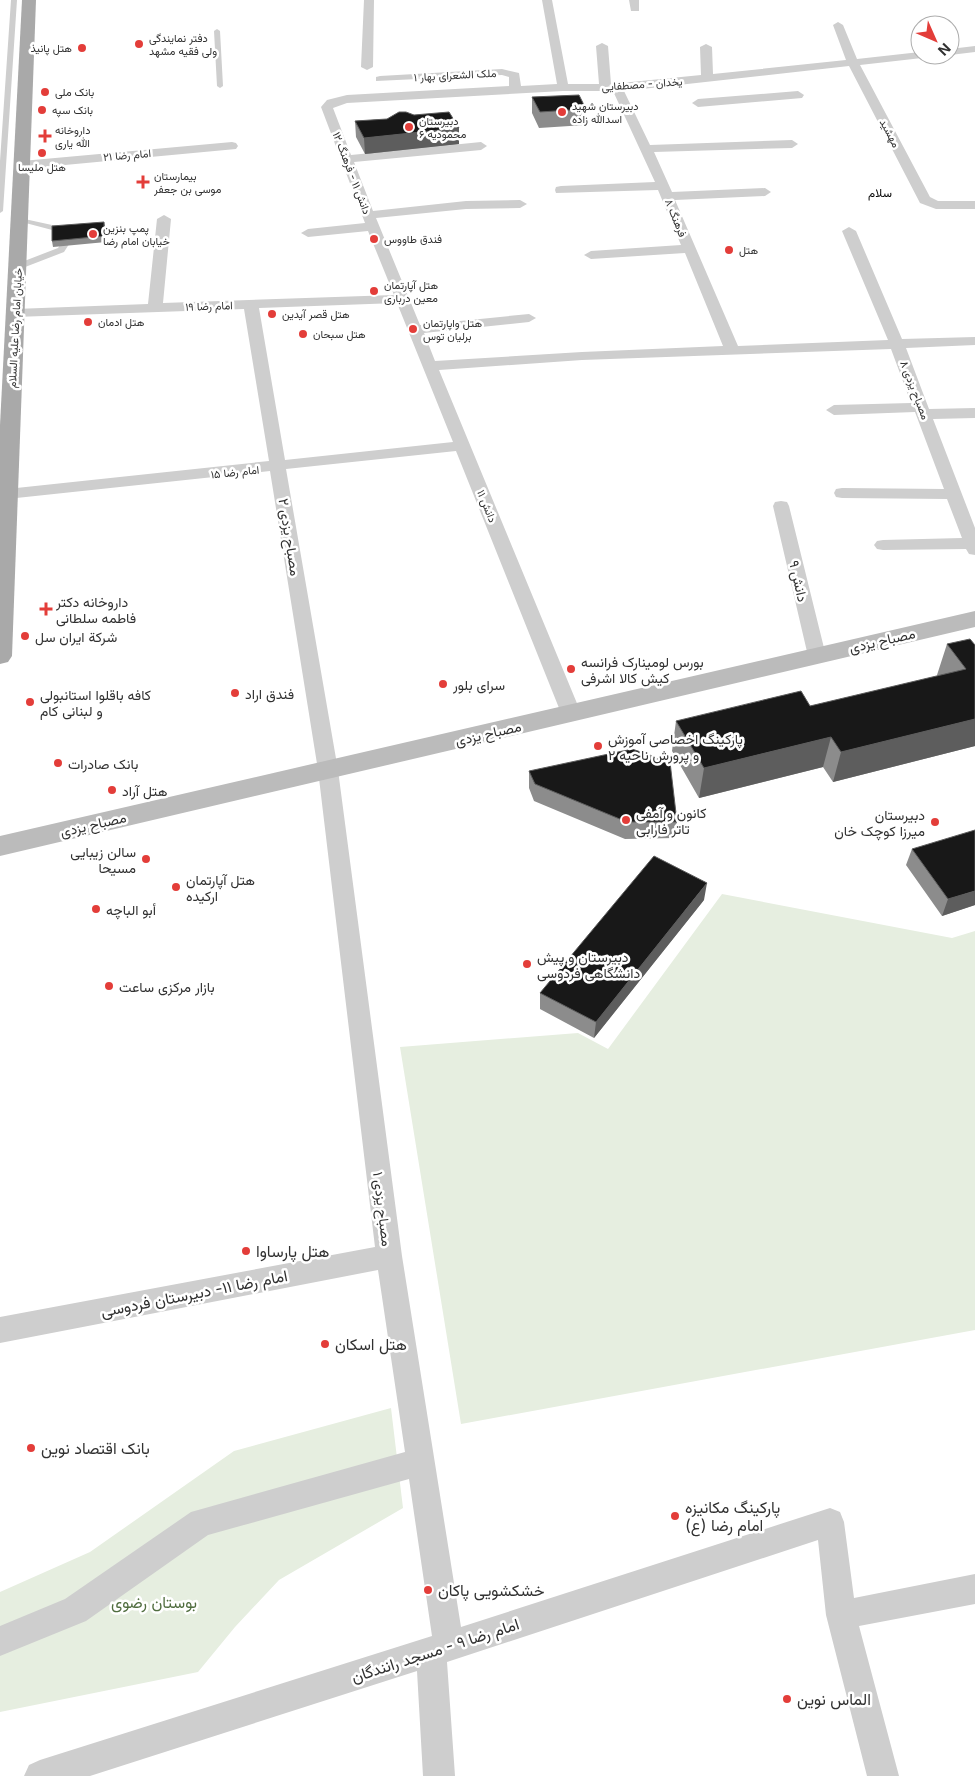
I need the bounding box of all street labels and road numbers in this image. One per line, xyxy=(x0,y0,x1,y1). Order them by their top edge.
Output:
street label: ملک الشعرای بهار ۱ xyxy=(413,66,497,84)
street label: یخدان - مصطفایی xyxy=(601,74,683,94)
street label: مهشید xyxy=(877,116,903,150)
street label: دانش ۱۱ - فرهنگ ۱۲ xyxy=(330,130,374,216)
street label: امام رضا ۲۱ xyxy=(103,146,152,165)
street label: فرهنگ ۸ xyxy=(662,197,690,239)
street label: خیابان امام رضا علیه السلام xyxy=(5,268,26,388)
street label: امام رضا ۱۹ xyxy=(185,298,233,315)
street label: مصباح یزدی ۸ xyxy=(896,358,933,422)
street label: امام رضا ۱۵ xyxy=(210,462,260,483)
street label: دانش ۱۱ xyxy=(474,488,500,524)
street label: مصباح یزدی ۲ xyxy=(273,497,305,577)
street label: دانش ۹ xyxy=(785,559,812,604)
street label: مصباح یزدی xyxy=(847,624,917,659)
street label: مصباح یزدی xyxy=(453,717,523,752)
street label: مصباح یزدی xyxy=(58,808,128,843)
street label: مصباح یزدی ۱ xyxy=(367,1171,396,1248)
street label: امام رضا ۱۱- دبیرستان فردوسی xyxy=(99,1265,289,1322)
street label: امام رضا ۹ - مسجد رانندگان xyxy=(349,1613,522,1688)

